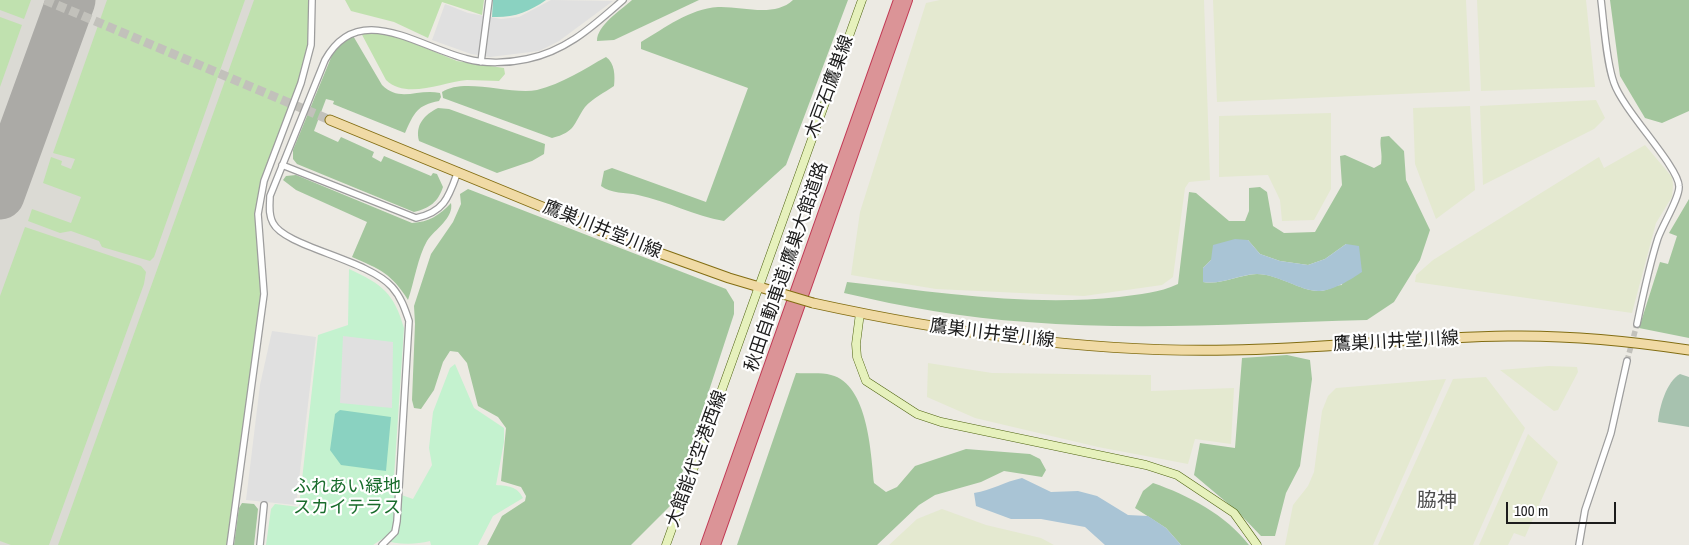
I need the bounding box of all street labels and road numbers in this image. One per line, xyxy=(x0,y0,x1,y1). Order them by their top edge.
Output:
street label: 木戸石鷹巣線 xyxy=(801,33,859,141)
street label: 秋田自動車道;鷹巣大館道路 xyxy=(741,159,833,375)
street label: 鷹巣川井堂川線 xyxy=(540,196,664,264)
street label: 鷹巣川井堂川線 xyxy=(928,316,1056,352)
street label: 鷹巣川井堂川線 xyxy=(1333,328,1459,356)
street label: 大館能代空港西線 xyxy=(662,388,732,530)

